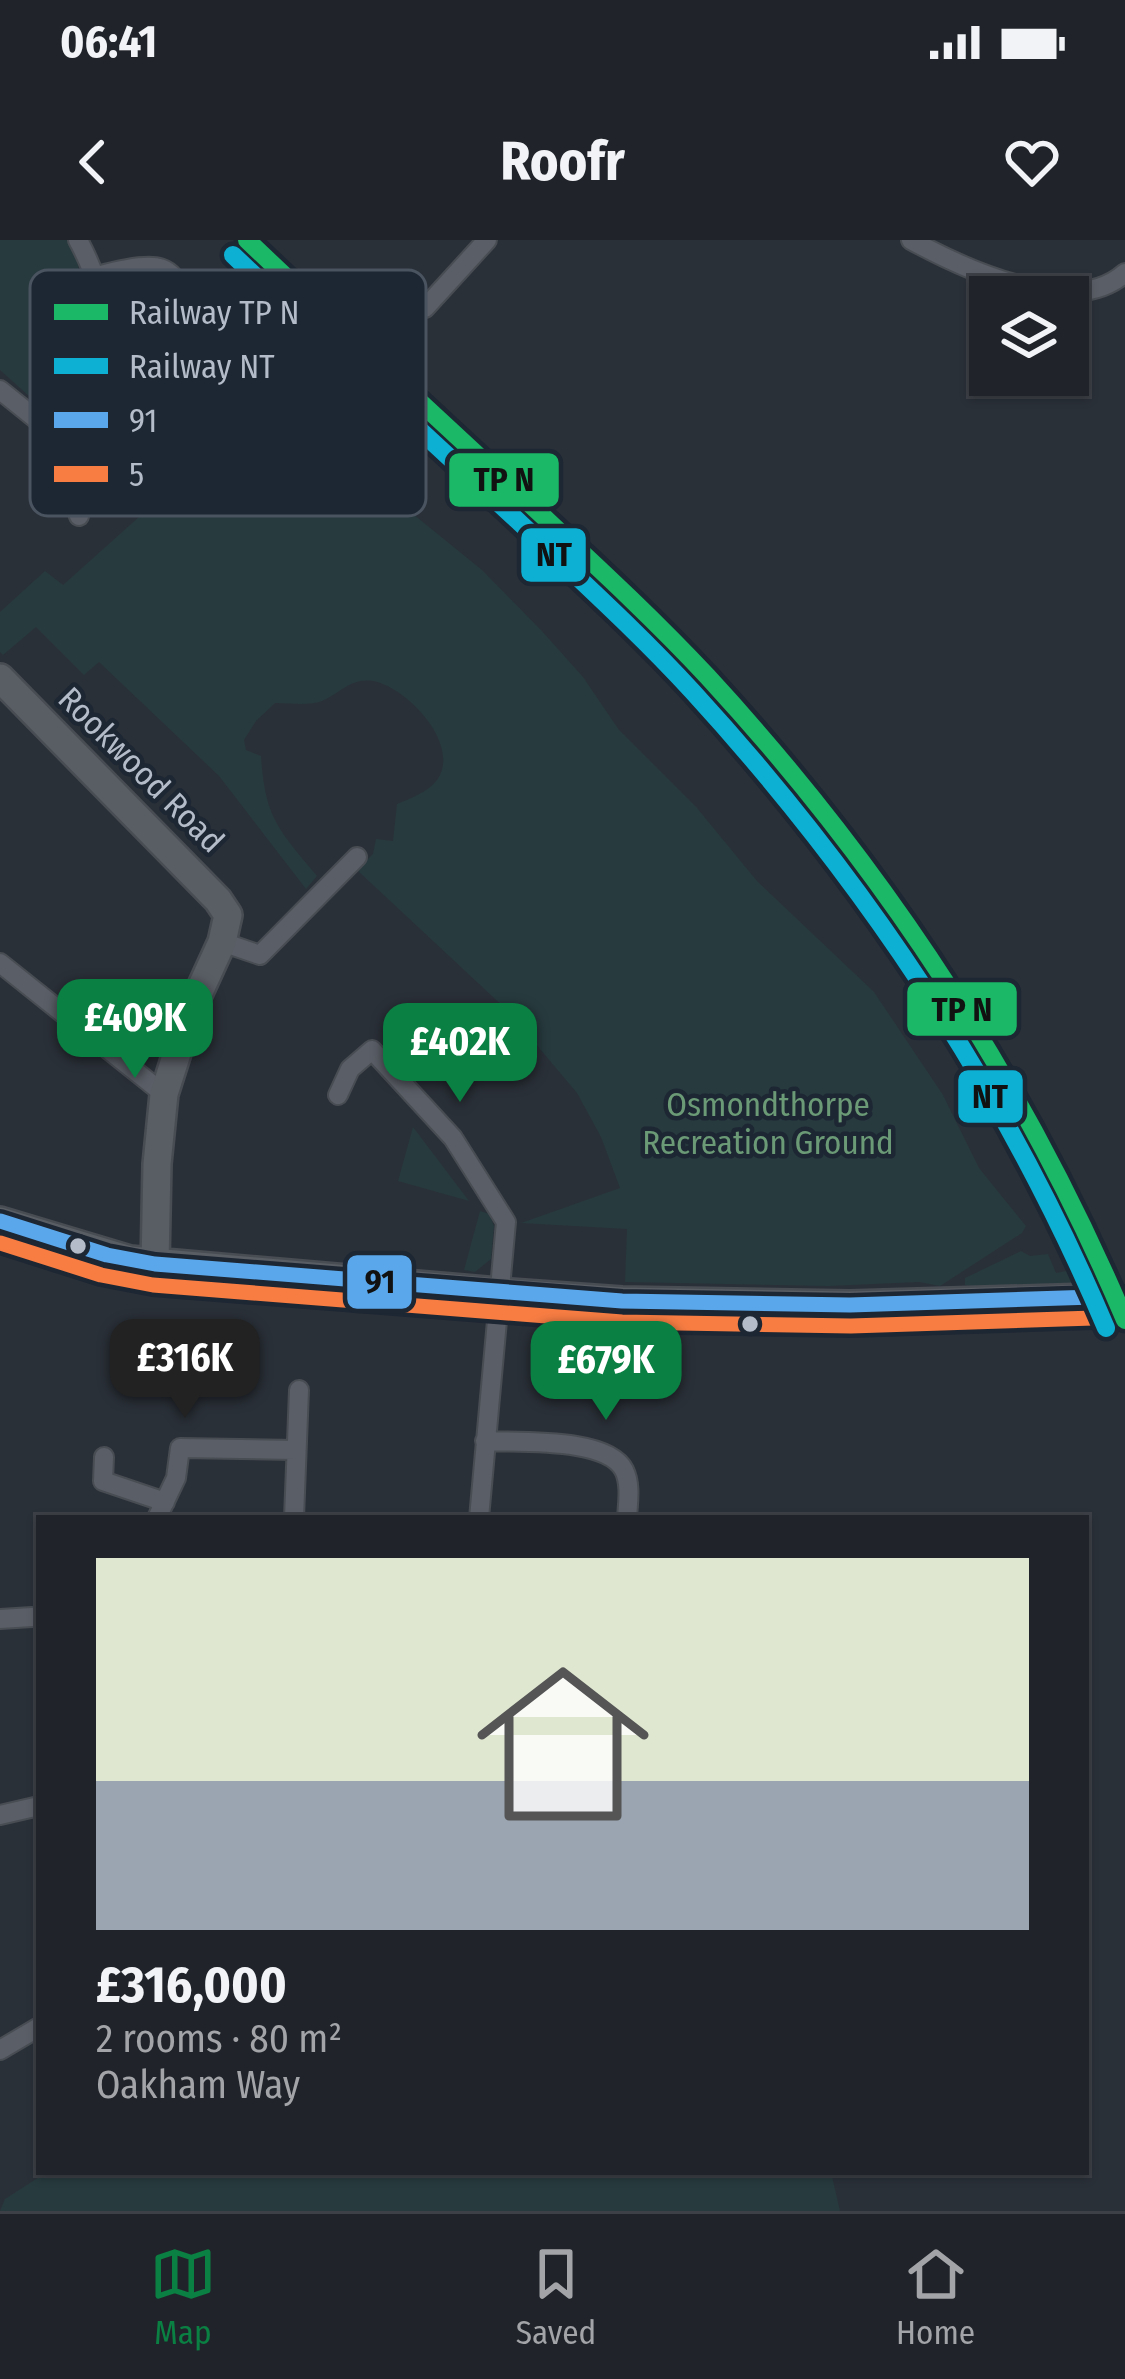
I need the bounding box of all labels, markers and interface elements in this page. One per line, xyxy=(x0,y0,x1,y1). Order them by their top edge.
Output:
text: 06:41 xyxy=(60,15,157,69)
icon: back xyxy=(60,129,126,195)
icon: heart xyxy=(999,129,1065,195)
text: Roofr xyxy=(500,130,625,194)
legend xyxy=(30,270,426,516)
map controls xyxy=(969,276,1089,396)
button: layers xyxy=(969,276,1089,396)
text: Railway TP N xyxy=(129,293,300,333)
text: Railway NT xyxy=(129,347,275,387)
text: 91 xyxy=(129,401,157,441)
line badge: TP N xyxy=(447,451,561,509)
text: 5 xyxy=(129,455,144,495)
text: TP N xyxy=(474,460,534,500)
line badge: NT xyxy=(519,526,588,584)
text: NT xyxy=(536,535,573,575)
street label: Rookwood Road xyxy=(50,679,232,861)
pin: £409K xyxy=(51,979,219,1081)
line badge: TP N xyxy=(905,980,1019,1038)
text: TP N xyxy=(932,990,992,1030)
text: £409K xyxy=(84,995,186,1041)
pin: £402K xyxy=(376,1003,544,1105)
text: £402K xyxy=(410,1019,510,1065)
line badge: NT xyxy=(956,1068,1025,1125)
text: NT xyxy=(972,1077,1009,1117)
park label: Osmondthorpe Recreation Ground xyxy=(642,1085,894,1163)
unlabelled marker xyxy=(67,1235,89,1257)
line badge: 91 xyxy=(345,1253,414,1311)
text: 91 xyxy=(365,1262,395,1302)
unlabelled marker xyxy=(739,1313,761,1335)
pin: £316K xyxy=(101,1319,269,1421)
pin: £679K xyxy=(522,1321,690,1423)
text: £316K xyxy=(137,1335,233,1381)
text: £679K xyxy=(558,1337,654,1383)
icon: home xyxy=(455,1636,671,1852)
text: £316,000 xyxy=(96,1954,287,2016)
text: 2 rooms · 80 m² xyxy=(96,2016,342,2062)
text: Oakham Way xyxy=(96,2062,300,2108)
tab: Map xyxy=(150,2241,216,2353)
tab: Saved xyxy=(516,2241,596,2353)
tab: Home xyxy=(896,2241,975,2353)

